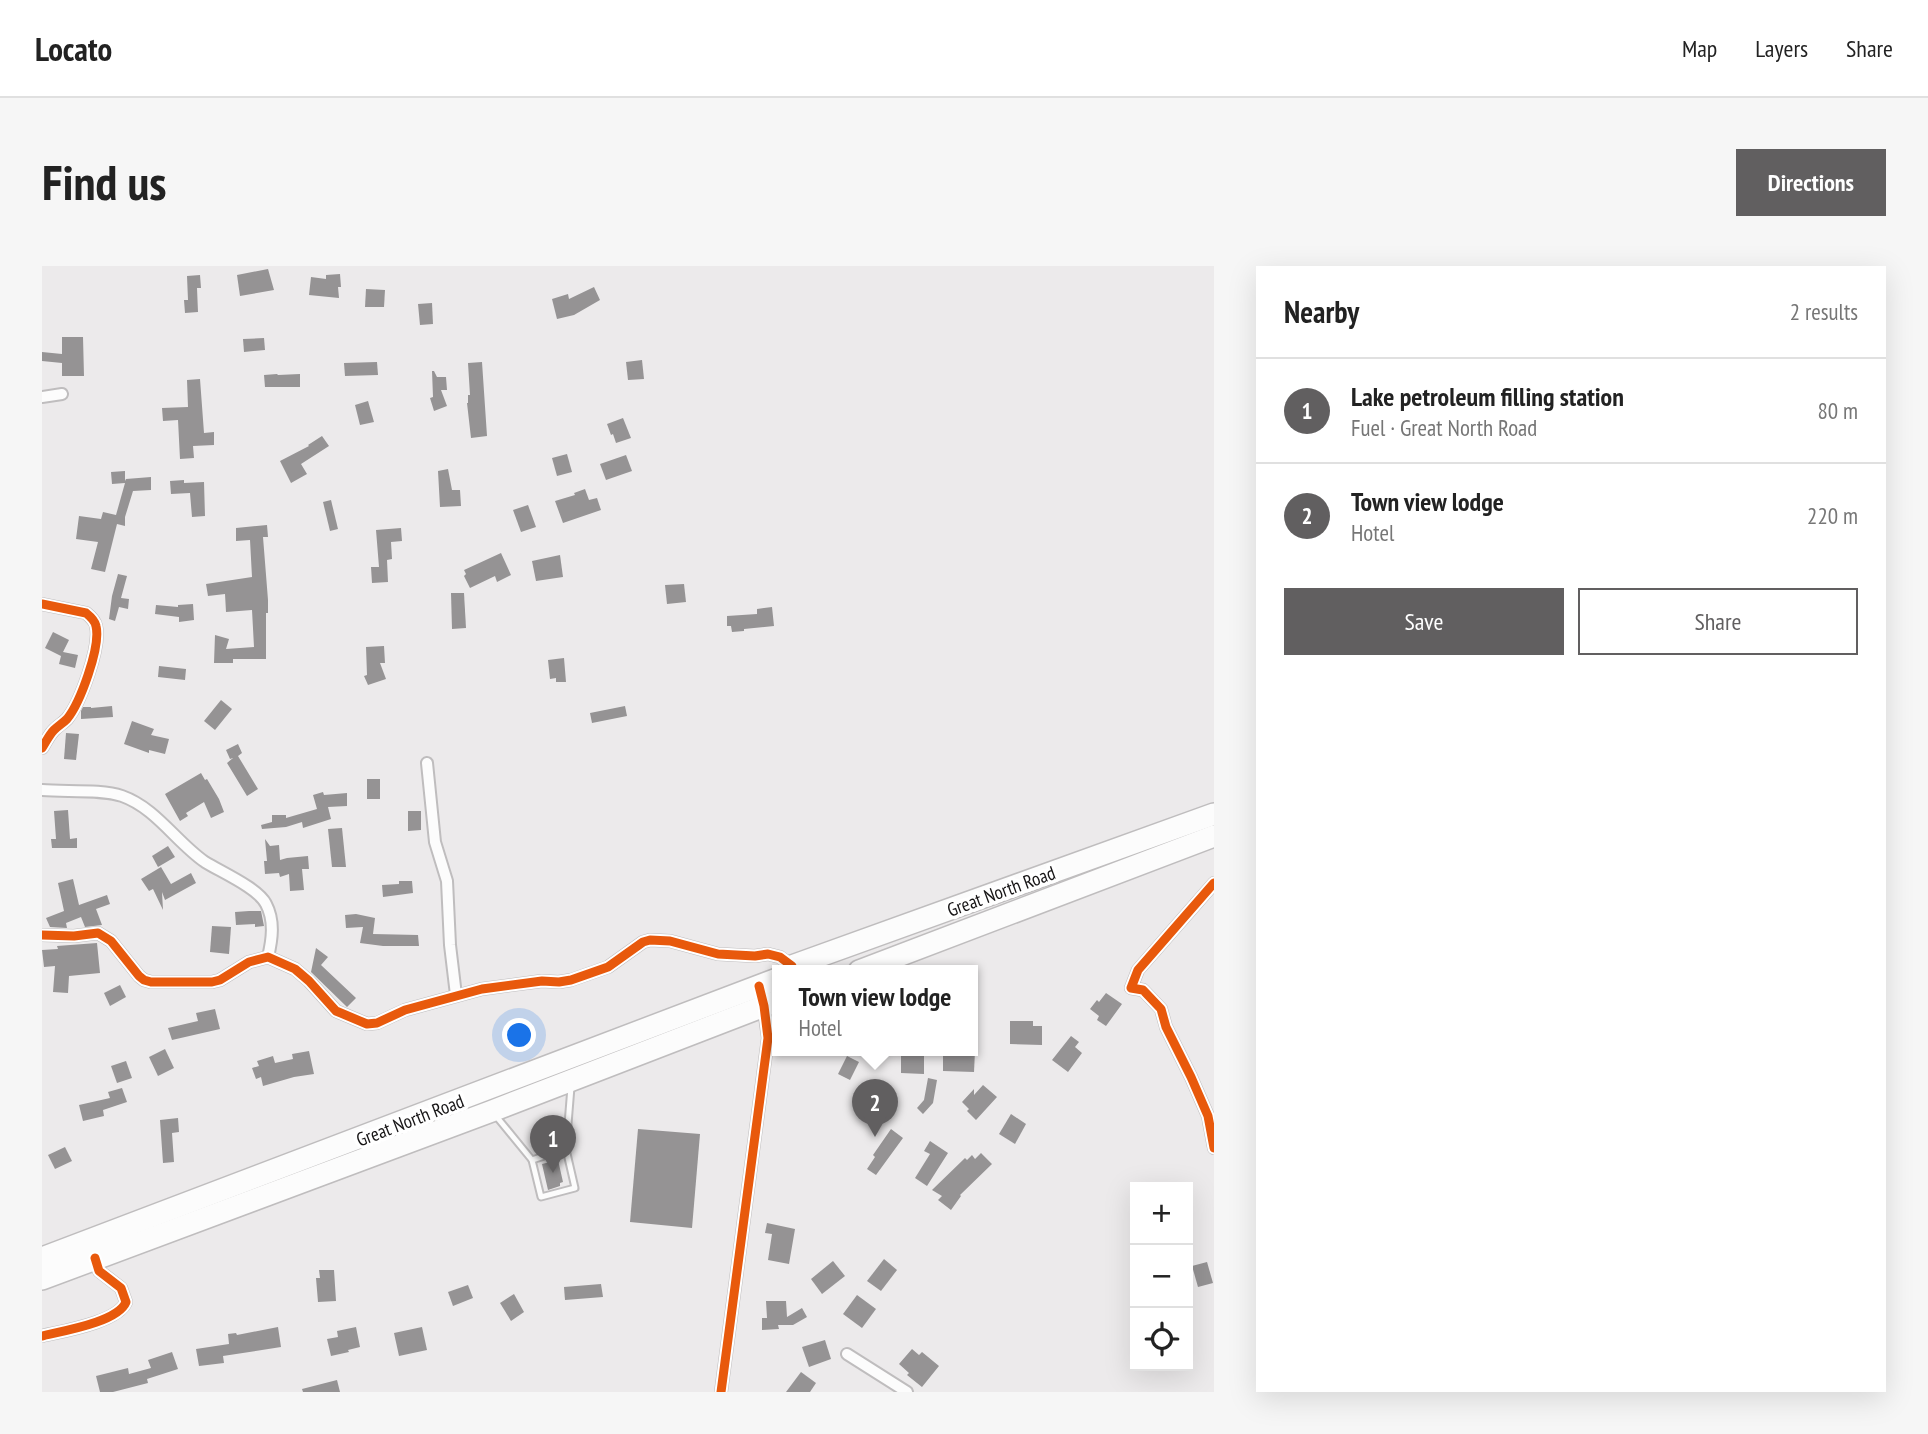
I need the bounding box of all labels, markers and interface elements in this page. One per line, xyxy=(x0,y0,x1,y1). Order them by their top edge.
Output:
text: Locato xyxy=(35,27,112,70)
text: Map xyxy=(1682,33,1717,64)
text: Layers xyxy=(1755,33,1808,64)
text: Share xyxy=(1846,33,1893,64)
button: Directions xyxy=(1736,149,1886,216)
text: Find us xyxy=(42,150,166,214)
text: Nearby xyxy=(1284,292,1359,331)
text: 2 results xyxy=(1790,297,1858,326)
text: Lake petroleum filling station xyxy=(1351,380,1624,413)
text: 1 xyxy=(1302,396,1313,425)
text: 80 m xyxy=(1817,396,1858,425)
text: Fuel · Great North Road xyxy=(1351,413,1537,442)
text: Town view lodge xyxy=(1351,485,1504,518)
text: 2 xyxy=(1302,501,1313,530)
text: 220 m xyxy=(1807,501,1858,530)
text: Hotel xyxy=(1351,518,1394,547)
button: Save xyxy=(1284,588,1564,655)
button: Share xyxy=(1578,588,1858,655)
street label: Great North Road xyxy=(944,860,1058,922)
popup xyxy=(772,965,978,1056)
text: Town view lodge xyxy=(799,980,951,1013)
text: Hotel xyxy=(799,1013,842,1042)
your location xyxy=(502,1018,536,1052)
pin: 2 xyxy=(852,1079,898,1137)
street label: Great North Road xyxy=(353,1088,467,1152)
pin: 1 xyxy=(530,1115,576,1173)
map controls xyxy=(1130,1182,1193,1371)
button: + xyxy=(1130,1182,1193,1245)
button: − xyxy=(1130,1245,1193,1308)
button: locate xyxy=(1130,1308,1193,1371)

